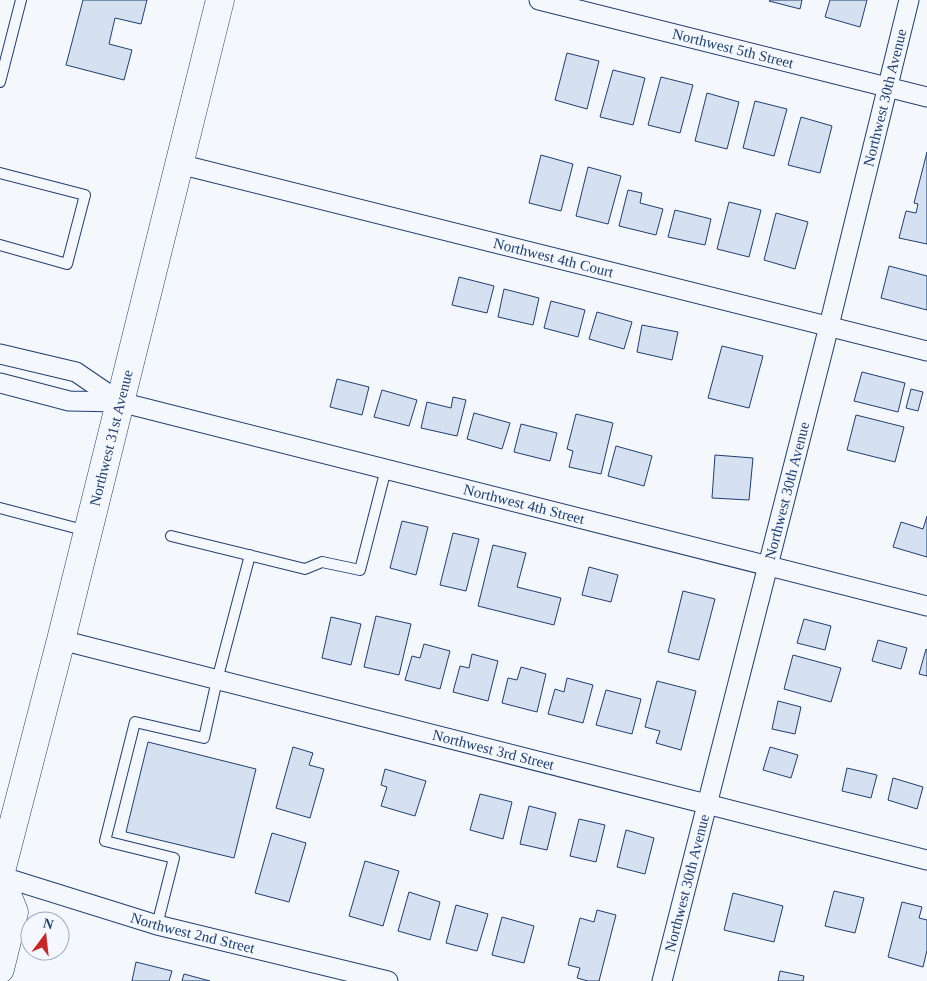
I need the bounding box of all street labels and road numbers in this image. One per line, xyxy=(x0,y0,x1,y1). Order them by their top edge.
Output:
street label: Northwest 5th Street xyxy=(671,26,796,72)
street label: Northwest 30th Avenue xyxy=(860,27,910,168)
street label: Northwest 4th Court xyxy=(492,235,616,281)
street label: Northwest 31st Avenue xyxy=(87,368,136,508)
street label: Northwest 30th Avenue xyxy=(762,420,812,561)
street label: Northwest 4th Street xyxy=(462,481,587,527)
street label: Northwest 3rd Street xyxy=(431,727,557,773)
street label: Northwest 30th Avenue xyxy=(662,812,712,954)
street label: Northwest 2nd Street xyxy=(129,909,257,957)

